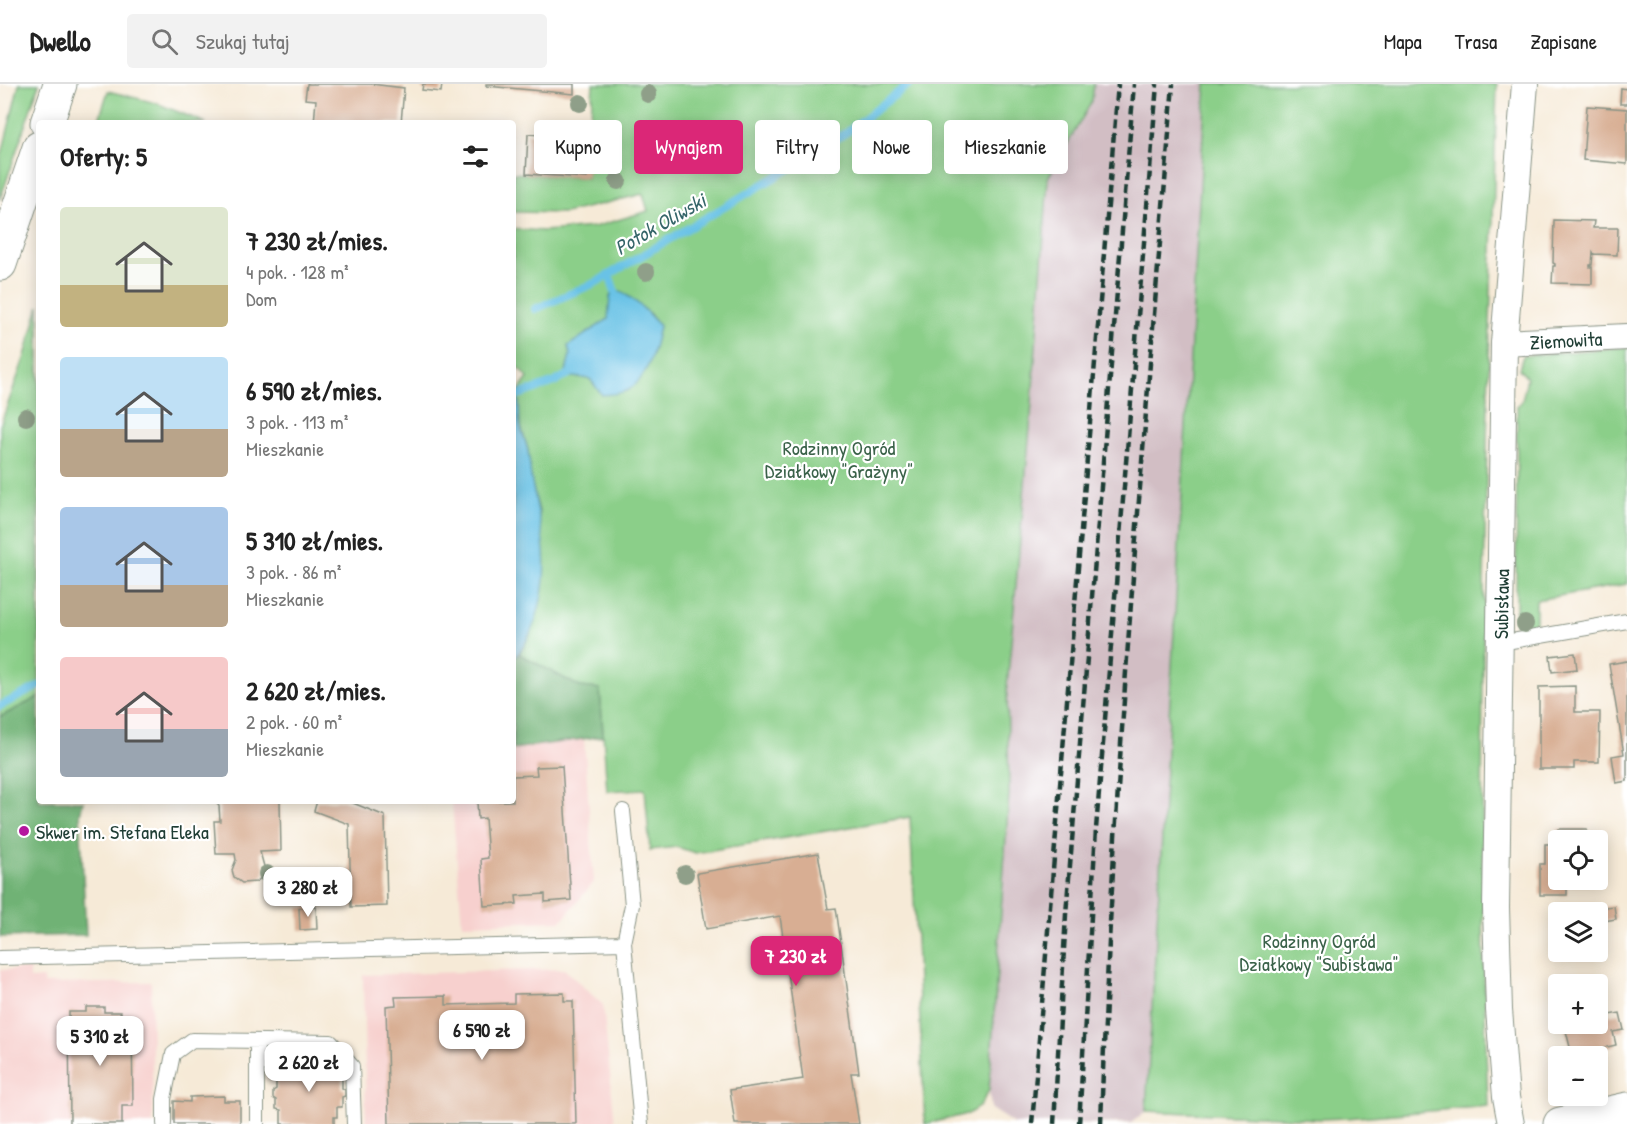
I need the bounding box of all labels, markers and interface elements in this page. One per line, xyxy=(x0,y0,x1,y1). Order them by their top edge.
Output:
search box xyxy=(127,14,547,68)
text: Dwello xyxy=(30,22,91,60)
icon: search xyxy=(148,25,181,58)
text: Szukaj tutaj xyxy=(196,26,290,56)
text: Mapa xyxy=(1384,27,1422,56)
text: Trasa xyxy=(1455,27,1497,56)
text: Zapisane xyxy=(1530,27,1597,56)
chip: Kupno xyxy=(534,120,622,174)
chip: Wynajem xyxy=(634,120,743,174)
chip: Filtry xyxy=(755,120,840,174)
chip: Nowe xyxy=(852,120,932,174)
chip: Mieszkanie xyxy=(944,120,1068,174)
text: Oferty: 5 xyxy=(60,139,147,174)
icon: filters xyxy=(459,140,492,173)
water label: Potok Oliwski xyxy=(609,185,713,262)
text: 7 230 zł/mies. xyxy=(246,223,388,258)
icon: home xyxy=(108,231,180,303)
text: 4 pok. · 128 m² xyxy=(246,258,349,285)
text: Dom xyxy=(246,285,277,312)
street label: Ziemowita xyxy=(1529,325,1603,355)
text: 6 590 zł/mies. xyxy=(246,373,382,408)
icon: home xyxy=(108,381,180,453)
text: 3 pok. · 113 m² xyxy=(246,408,348,435)
park label: Rodzinny Ogród Działkowy "Grażyny" xyxy=(765,434,913,484)
text: Mieszkanie xyxy=(246,435,324,462)
text: 5 310 zł/mies. xyxy=(246,523,383,558)
icon: home xyxy=(108,531,180,603)
text: 3 pok. · 86 m² xyxy=(246,558,341,585)
street label: Subisława xyxy=(1487,569,1515,639)
text: Mieszkanie xyxy=(246,585,324,612)
text: 2 620 zł/mies. xyxy=(246,673,386,708)
icon: home xyxy=(108,681,180,753)
text: 2 pok. · 60 m² xyxy=(246,708,342,735)
text: Mieszkanie xyxy=(246,735,324,762)
place label: Skwer im. Stefana Eleka xyxy=(36,818,209,845)
marker: Skwer im. Stefana Eleka xyxy=(17,824,31,838)
map controls xyxy=(1548,830,1608,1106)
button: locate xyxy=(1548,830,1608,890)
pin: 3 280 zł xyxy=(246,867,370,918)
text: 3 280 zł xyxy=(277,873,339,900)
button: layers xyxy=(1548,902,1608,962)
park label: Rodzinny Ogród Działkowy "Subisława" xyxy=(1240,927,1398,977)
pin: 7 230 zł xyxy=(734,936,858,987)
text: 7 230 zł xyxy=(765,942,827,969)
button: + xyxy=(1548,974,1608,1034)
pin: 6 590 zł xyxy=(420,1010,544,1061)
pin: 5 310 zł xyxy=(38,1016,162,1067)
text: 6 590 zł xyxy=(453,1016,511,1043)
text: 5 310 zł xyxy=(71,1022,130,1049)
pin: 2 620 zł xyxy=(247,1042,371,1093)
button: − xyxy=(1548,1046,1608,1106)
text: 2 620 zł xyxy=(278,1048,340,1075)

